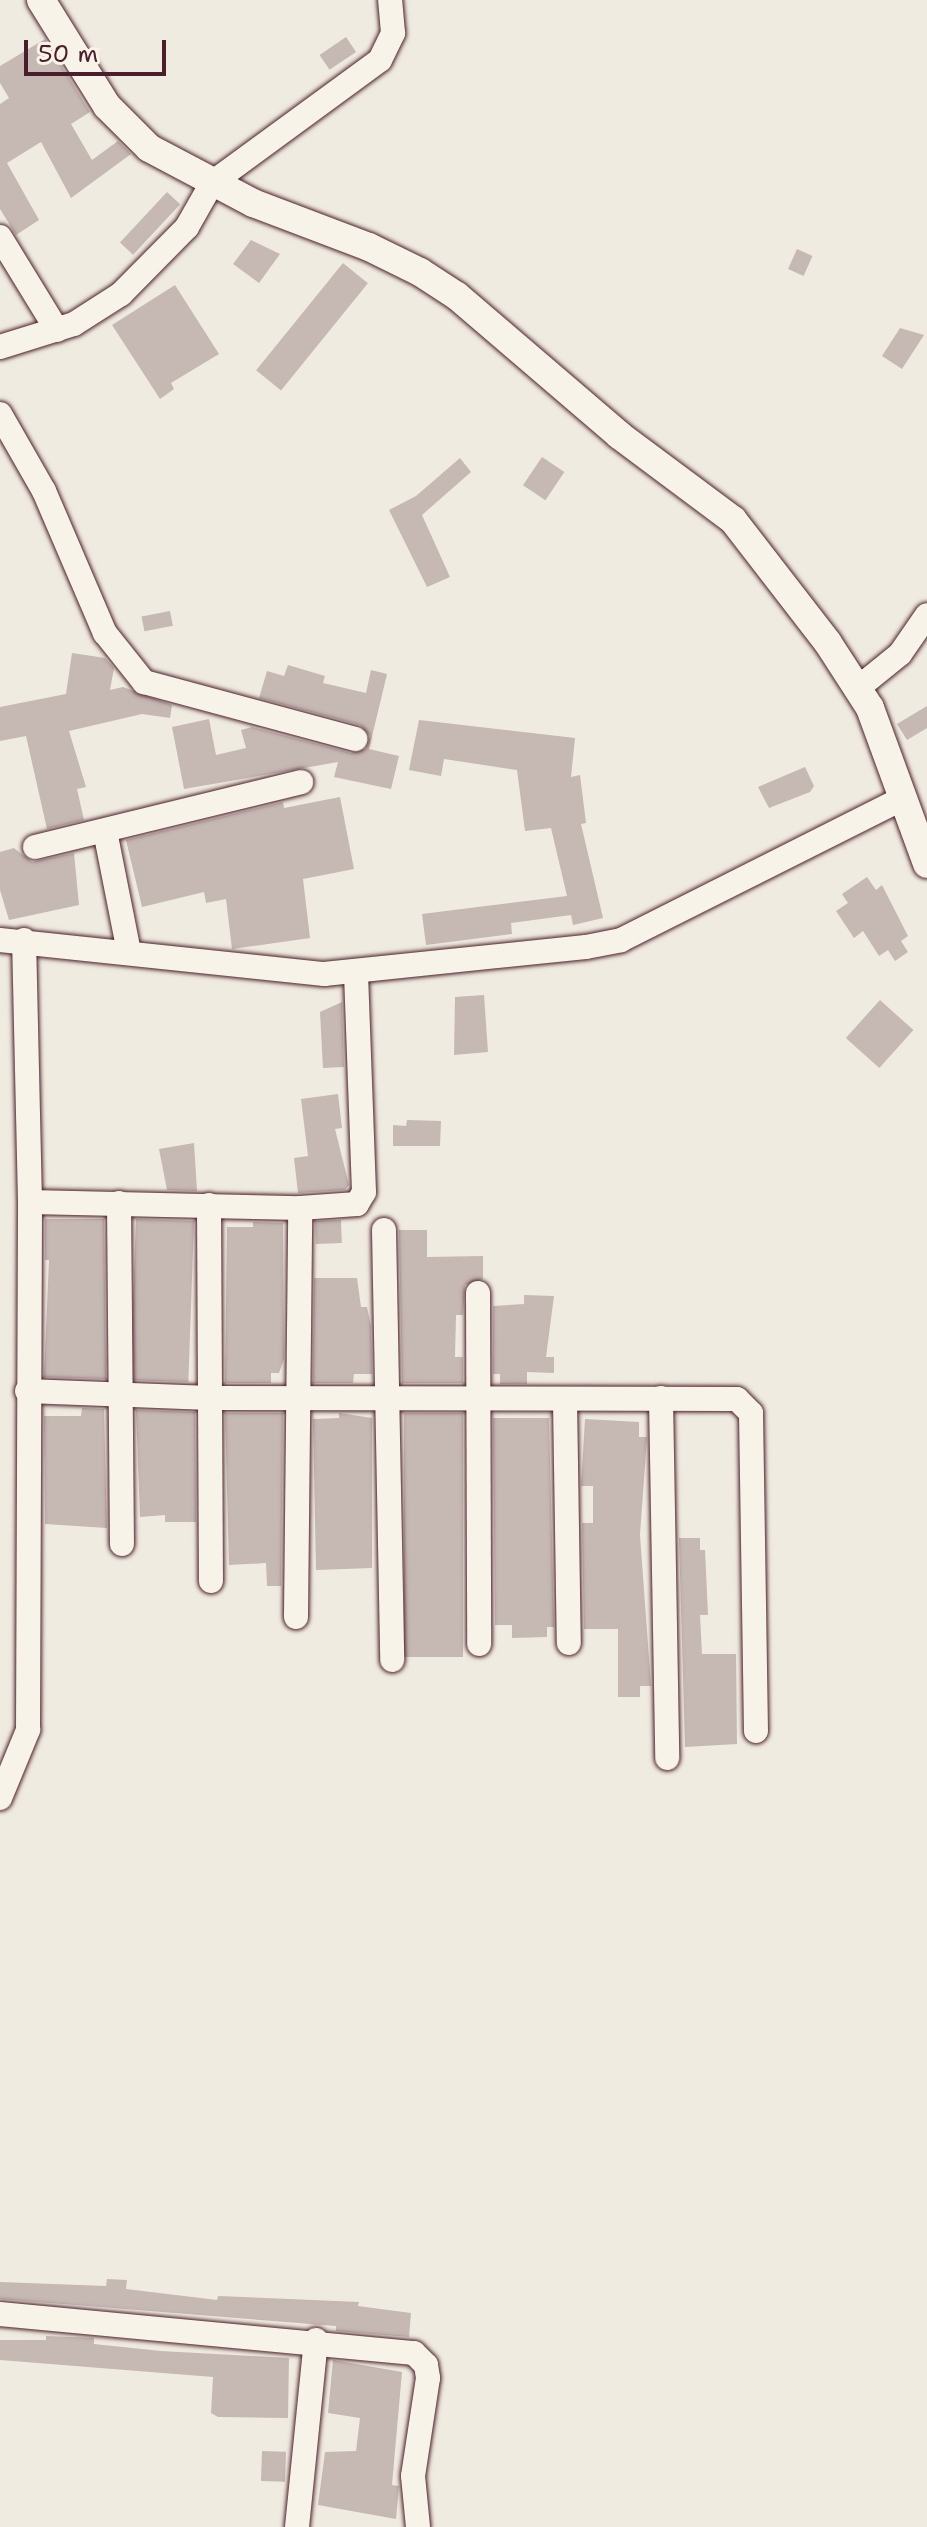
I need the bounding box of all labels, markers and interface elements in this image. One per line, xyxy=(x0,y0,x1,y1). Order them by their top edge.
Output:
scale bar xyxy=(28,24,170,74)
text: 50 m xyxy=(38,38,98,70)

